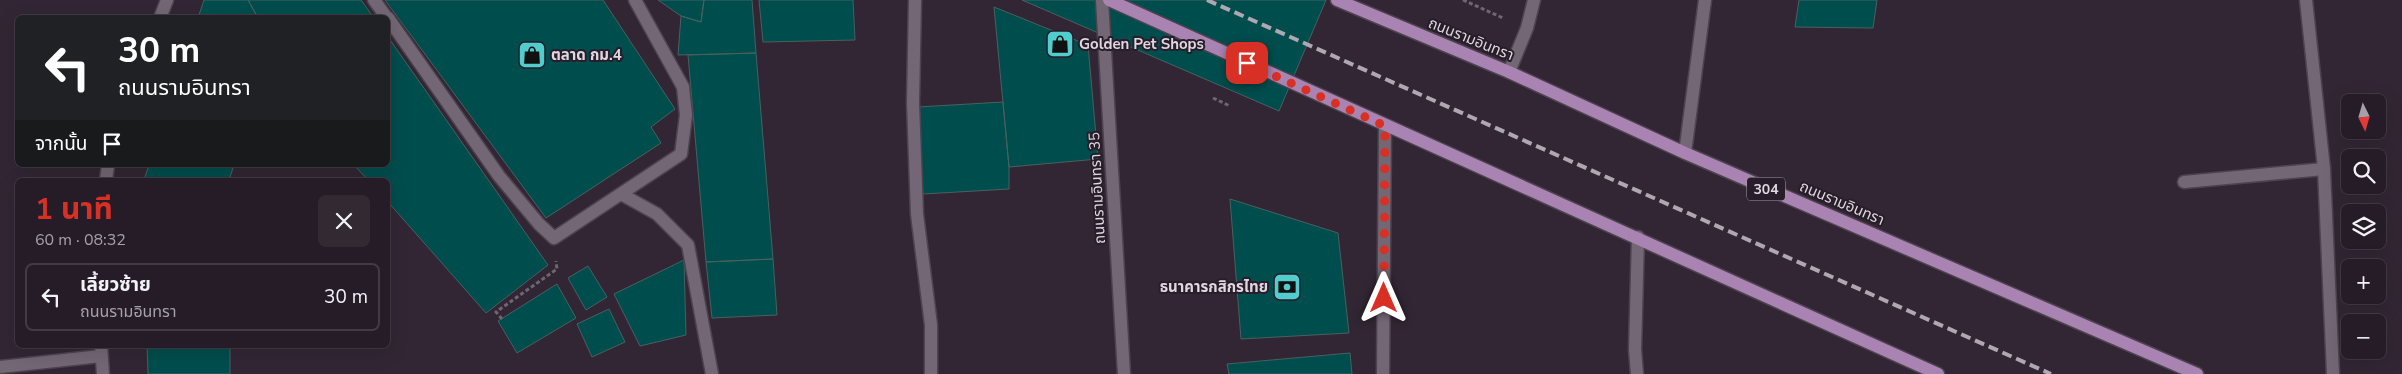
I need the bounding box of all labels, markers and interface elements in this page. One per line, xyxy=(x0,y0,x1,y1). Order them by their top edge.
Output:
street label: ถนนรามอินทรา xyxy=(1425,13,1517,65)
text: 30 m xyxy=(118,27,200,74)
shop icon: Golden Pet Shops xyxy=(1045,29,1075,59)
place label: Golden Pet Shops xyxy=(1079,34,1204,54)
icon: left xyxy=(35,35,100,100)
shop icon: ตลาด กม.4 xyxy=(517,40,547,70)
pin xyxy=(1226,42,1268,84)
place label: ตลาด กม.4 xyxy=(551,45,622,65)
icon: arrive xyxy=(1233,49,1261,77)
text: ถนนรามอินทรา xyxy=(118,73,251,103)
north arrow xyxy=(2341,94,2386,139)
map controls xyxy=(2341,94,2386,359)
icon: arrive xyxy=(98,130,126,158)
text: จากนั้น xyxy=(35,131,88,157)
street label: ถนนรามอินทรา 35 xyxy=(1084,131,1110,245)
button: search xyxy=(2341,149,2386,194)
street label: ถนนรามอินทรา xyxy=(1796,176,1888,230)
road number: 304 xyxy=(1747,178,1785,200)
text: 1 นาที xyxy=(35,189,113,230)
button: close xyxy=(318,195,370,247)
button: layers xyxy=(2341,204,2386,249)
text: 60 m · 08:32 xyxy=(35,229,126,251)
button: + xyxy=(2341,259,2386,304)
position arrow xyxy=(1357,271,1409,323)
text: เลี้ยวซ้าย xyxy=(80,272,151,298)
bank icon: ธนาคารกสิกรไทย xyxy=(1272,272,1302,302)
place label: ธนาคารกสิกรไทย xyxy=(1160,277,1268,297)
icon: left xyxy=(37,283,65,311)
text: 30 m xyxy=(324,284,368,310)
text: ถนนรามอินทรา xyxy=(80,301,176,323)
button: − xyxy=(2341,314,2386,359)

